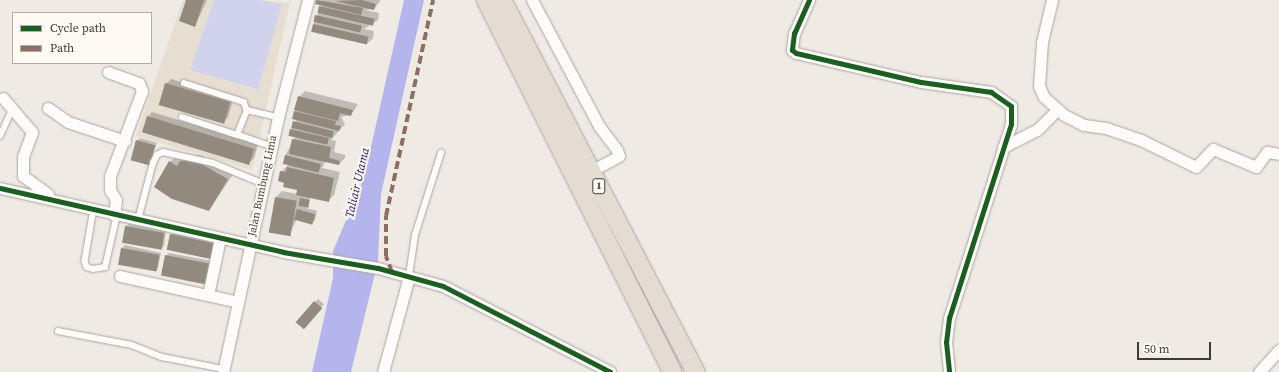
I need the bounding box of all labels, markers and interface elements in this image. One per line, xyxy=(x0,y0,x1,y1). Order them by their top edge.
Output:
legend xyxy=(12,12,152,64)
text: Cycle path xyxy=(50,20,106,36)
text: Path xyxy=(50,40,74,56)
street label: Jalan Bumbung Lima xyxy=(246,134,280,238)
water label: Taliair Utama xyxy=(343,147,373,219)
road number: 1 xyxy=(592,178,606,194)
scale bar xyxy=(1139,334,1213,360)
text: 50 m xyxy=(1144,341,1170,357)

